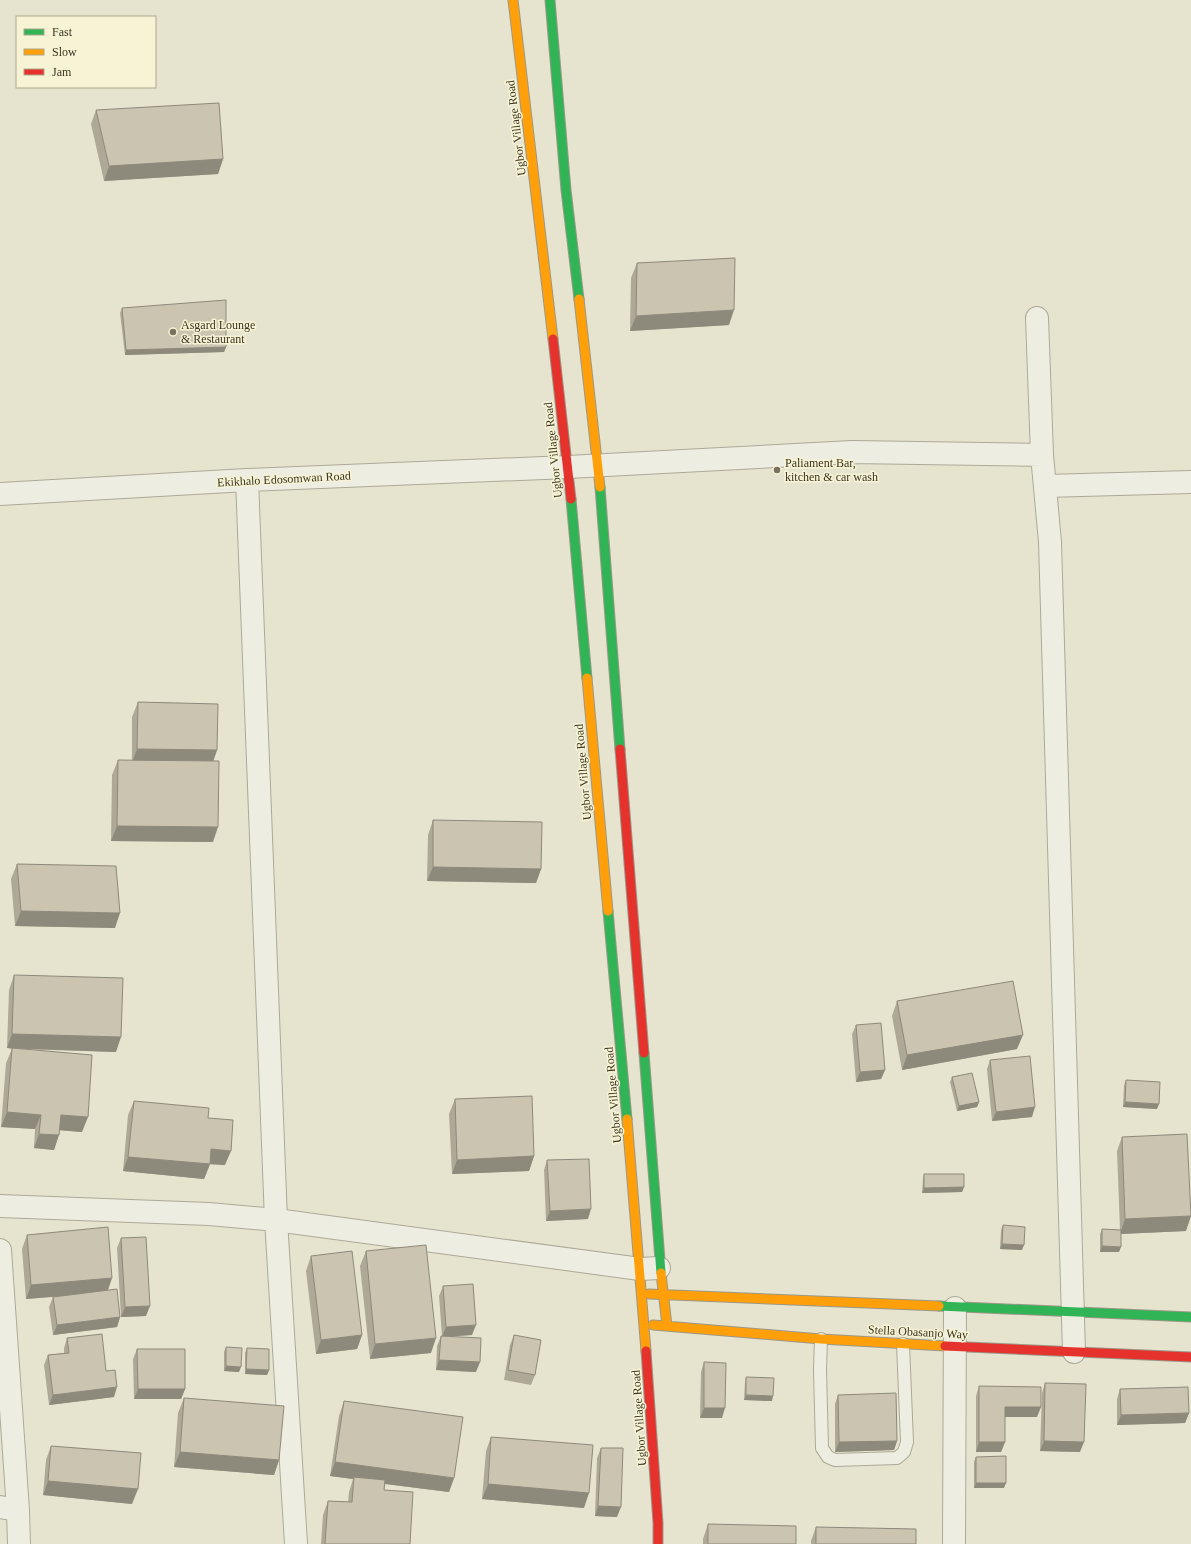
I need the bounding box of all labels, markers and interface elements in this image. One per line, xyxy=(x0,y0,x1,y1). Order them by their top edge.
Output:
legend xyxy=(16,16,156,88)
text: Fast xyxy=(52,25,73,39)
text: Slow xyxy=(52,45,77,59)
text: Jam xyxy=(52,65,72,79)
street label: Ugbor Village Road xyxy=(503,79,529,177)
place label: Asgard Lounge & Restaurant xyxy=(181,318,255,346)
marker: Asgard Lounge & Restaurant xyxy=(168,327,178,337)
street label: Ugbor Village Road xyxy=(541,401,565,499)
place label: Paliament Bar, kitchen & car wash xyxy=(785,456,878,484)
marker: Paliament Bar, kitchen & car wash xyxy=(772,465,782,475)
street label: Ekikhalo Edosomwan Road xyxy=(217,469,351,489)
street label: Ugbor Village Road xyxy=(572,723,594,821)
street label: Ugbor Village Road xyxy=(602,1046,624,1144)
street label: Stella Obasanjo Way xyxy=(868,1322,968,1342)
street label: Ugbor Village Road xyxy=(629,1369,649,1467)

